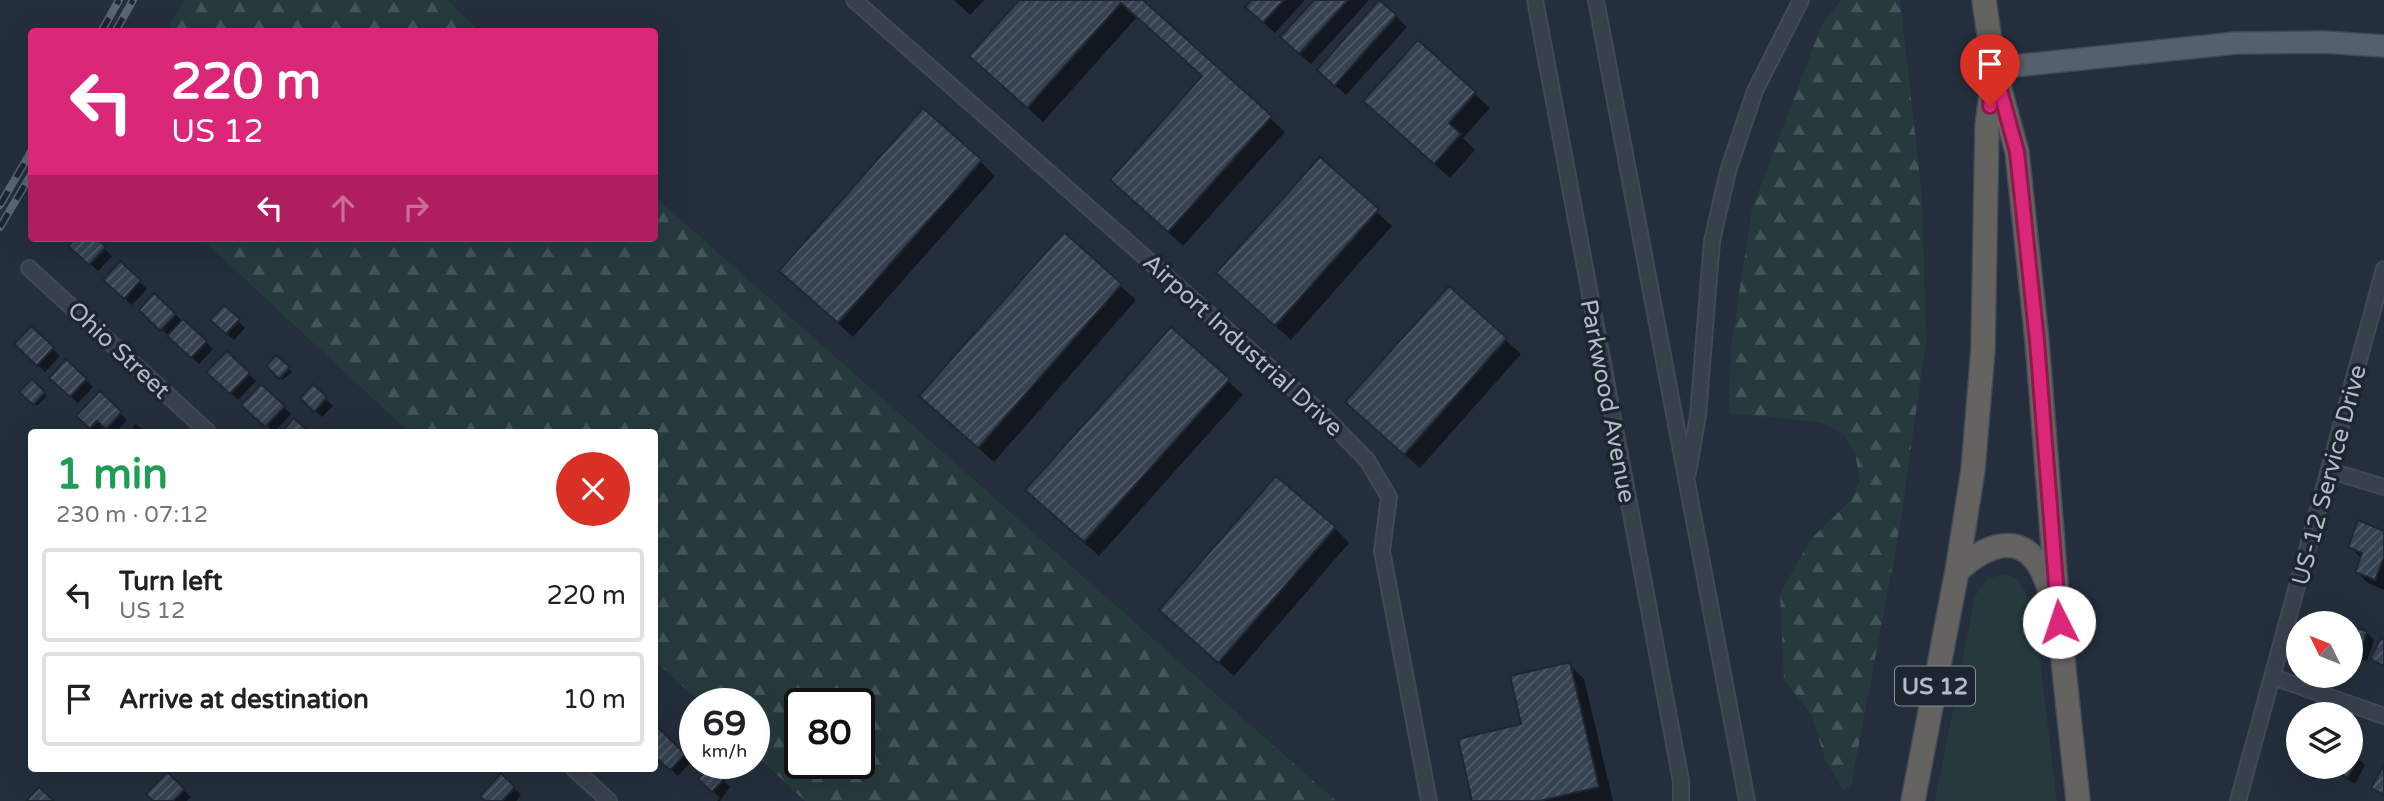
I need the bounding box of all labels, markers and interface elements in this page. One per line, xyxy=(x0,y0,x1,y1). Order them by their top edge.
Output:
pin xyxy=(1960,34,2020,106)
icon: arrive xyxy=(1971,45,2009,83)
text: 220 m xyxy=(171,53,321,112)
icon: left xyxy=(56,56,147,147)
text: US 12 xyxy=(171,113,263,151)
icon: left xyxy=(251,189,289,227)
icon: ahead xyxy=(324,189,362,227)
icon: right xyxy=(397,189,435,227)
street label: Airport Industrial Drive xyxy=(1137,248,1349,443)
street label: Ohio Street xyxy=(61,296,176,405)
street label: Parkwood Avenue xyxy=(1574,297,1641,505)
street label: US-12 Service Drive xyxy=(2286,362,2373,589)
text: 1 min xyxy=(56,449,168,500)
button: close xyxy=(556,452,630,526)
text: 230 m · 07:12 xyxy=(56,501,208,529)
text: Turn left xyxy=(119,566,222,597)
icon: left xyxy=(60,576,98,614)
text: 220 m xyxy=(546,580,626,611)
position arrow xyxy=(2022,585,2096,659)
text: US 12 xyxy=(119,597,185,625)
north arrow xyxy=(2286,611,2362,688)
map controls xyxy=(2286,611,2363,779)
road number: US 12 xyxy=(1895,666,1975,706)
icon: arrive xyxy=(60,680,98,718)
text: Arrive at destination xyxy=(119,684,369,715)
text: 10 m xyxy=(563,684,626,715)
speed limit sign: 80 xyxy=(784,688,875,779)
button: layers xyxy=(2286,702,2363,779)
text: 69 xyxy=(703,703,746,745)
text: km/h xyxy=(702,740,747,762)

